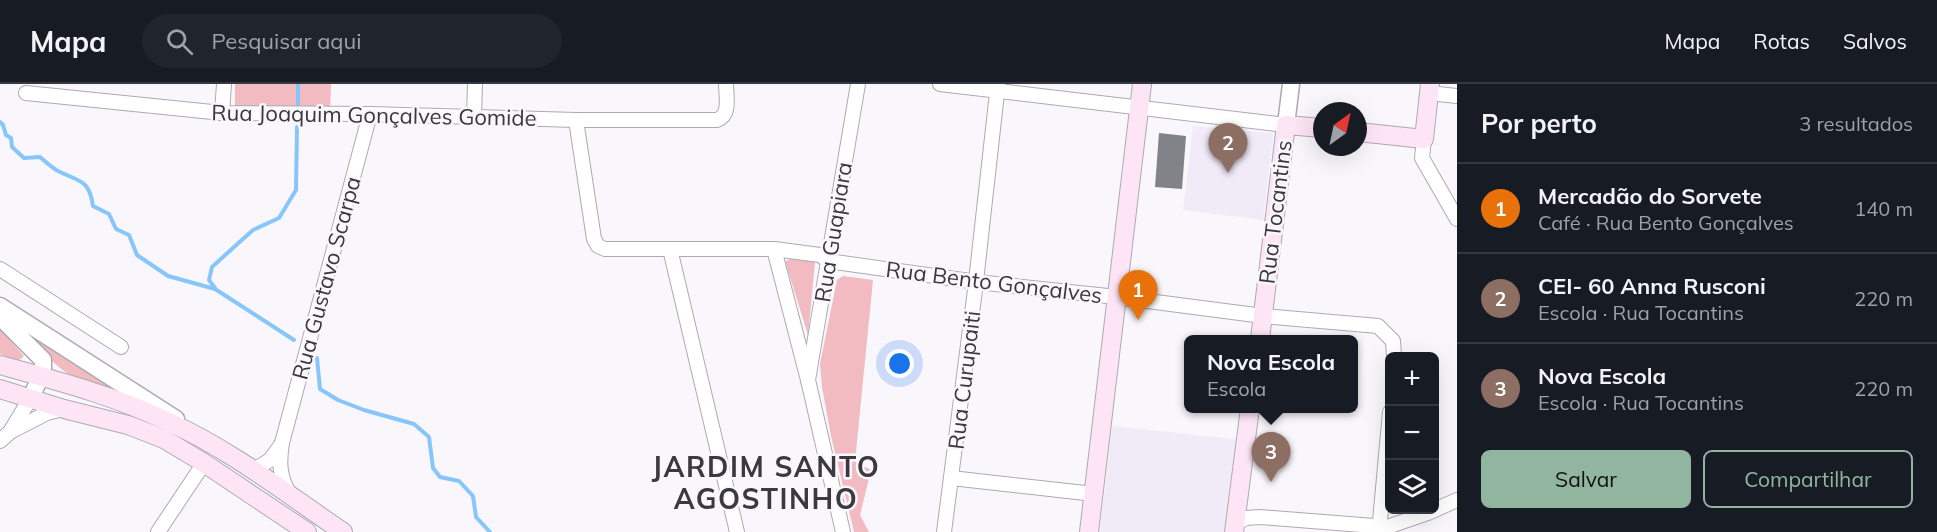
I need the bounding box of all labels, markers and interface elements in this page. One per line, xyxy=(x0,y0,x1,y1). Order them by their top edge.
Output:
search box xyxy=(142,14,562,68)
text: Mapa xyxy=(30,24,106,59)
icon: search xyxy=(163,25,196,58)
text: Pesquisar aqui xyxy=(211,27,361,55)
text: Mapa xyxy=(1665,28,1720,54)
text: Rotas xyxy=(1753,28,1810,54)
text: Salvos xyxy=(1843,28,1907,54)
street label: Rua Joaquim Gonçalves Gomide xyxy=(211,98,537,132)
north arrow xyxy=(1313,102,1367,156)
text: Por perto xyxy=(1481,107,1597,140)
text: 3 resultados xyxy=(1799,111,1913,136)
pin: 2 xyxy=(1208,124,1248,173)
street label: Rua Tocantins xyxy=(1252,138,1298,286)
street label: Rua Guapiara xyxy=(808,160,858,304)
street label: Rua Gustavo Scarpa xyxy=(285,173,367,383)
text: Mercadão do Sorvete xyxy=(1538,182,1762,210)
text: 1 xyxy=(1495,196,1507,221)
text: 140 m xyxy=(1854,196,1913,221)
text: Café · Rua Bento Gonçalves xyxy=(1538,210,1794,235)
street label: Rua Bento Gonçalves xyxy=(884,255,1104,309)
pin: 1 xyxy=(1118,270,1158,320)
text: CEI- 60 Anna Rusconi xyxy=(1538,272,1766,300)
text: 2 xyxy=(1495,286,1507,311)
text: 220 m xyxy=(1854,286,1913,311)
text: Escola · Rua Tocantins xyxy=(1538,300,1744,325)
street label: Rua Curupaiti xyxy=(942,309,986,451)
popup xyxy=(1184,335,1358,413)
text: Nova Escola xyxy=(1207,348,1335,376)
your location xyxy=(885,349,914,378)
map controls xyxy=(1385,352,1439,514)
button: + xyxy=(1385,352,1439,406)
text: Nova Escola xyxy=(1538,362,1666,390)
text: Escola xyxy=(1207,376,1266,401)
text: 3 xyxy=(1495,376,1507,401)
text: 220 m xyxy=(1854,376,1913,401)
text: Escola · Rua Tocantins xyxy=(1538,390,1744,415)
button: − xyxy=(1385,406,1439,460)
pin: 3 xyxy=(1252,432,1290,482)
district label: JARDIM SANTO AGOSTINHO xyxy=(652,449,880,516)
button: Salvar xyxy=(1481,450,1691,508)
button: Compartilhar xyxy=(1703,450,1913,508)
button: layers xyxy=(1385,460,1439,514)

